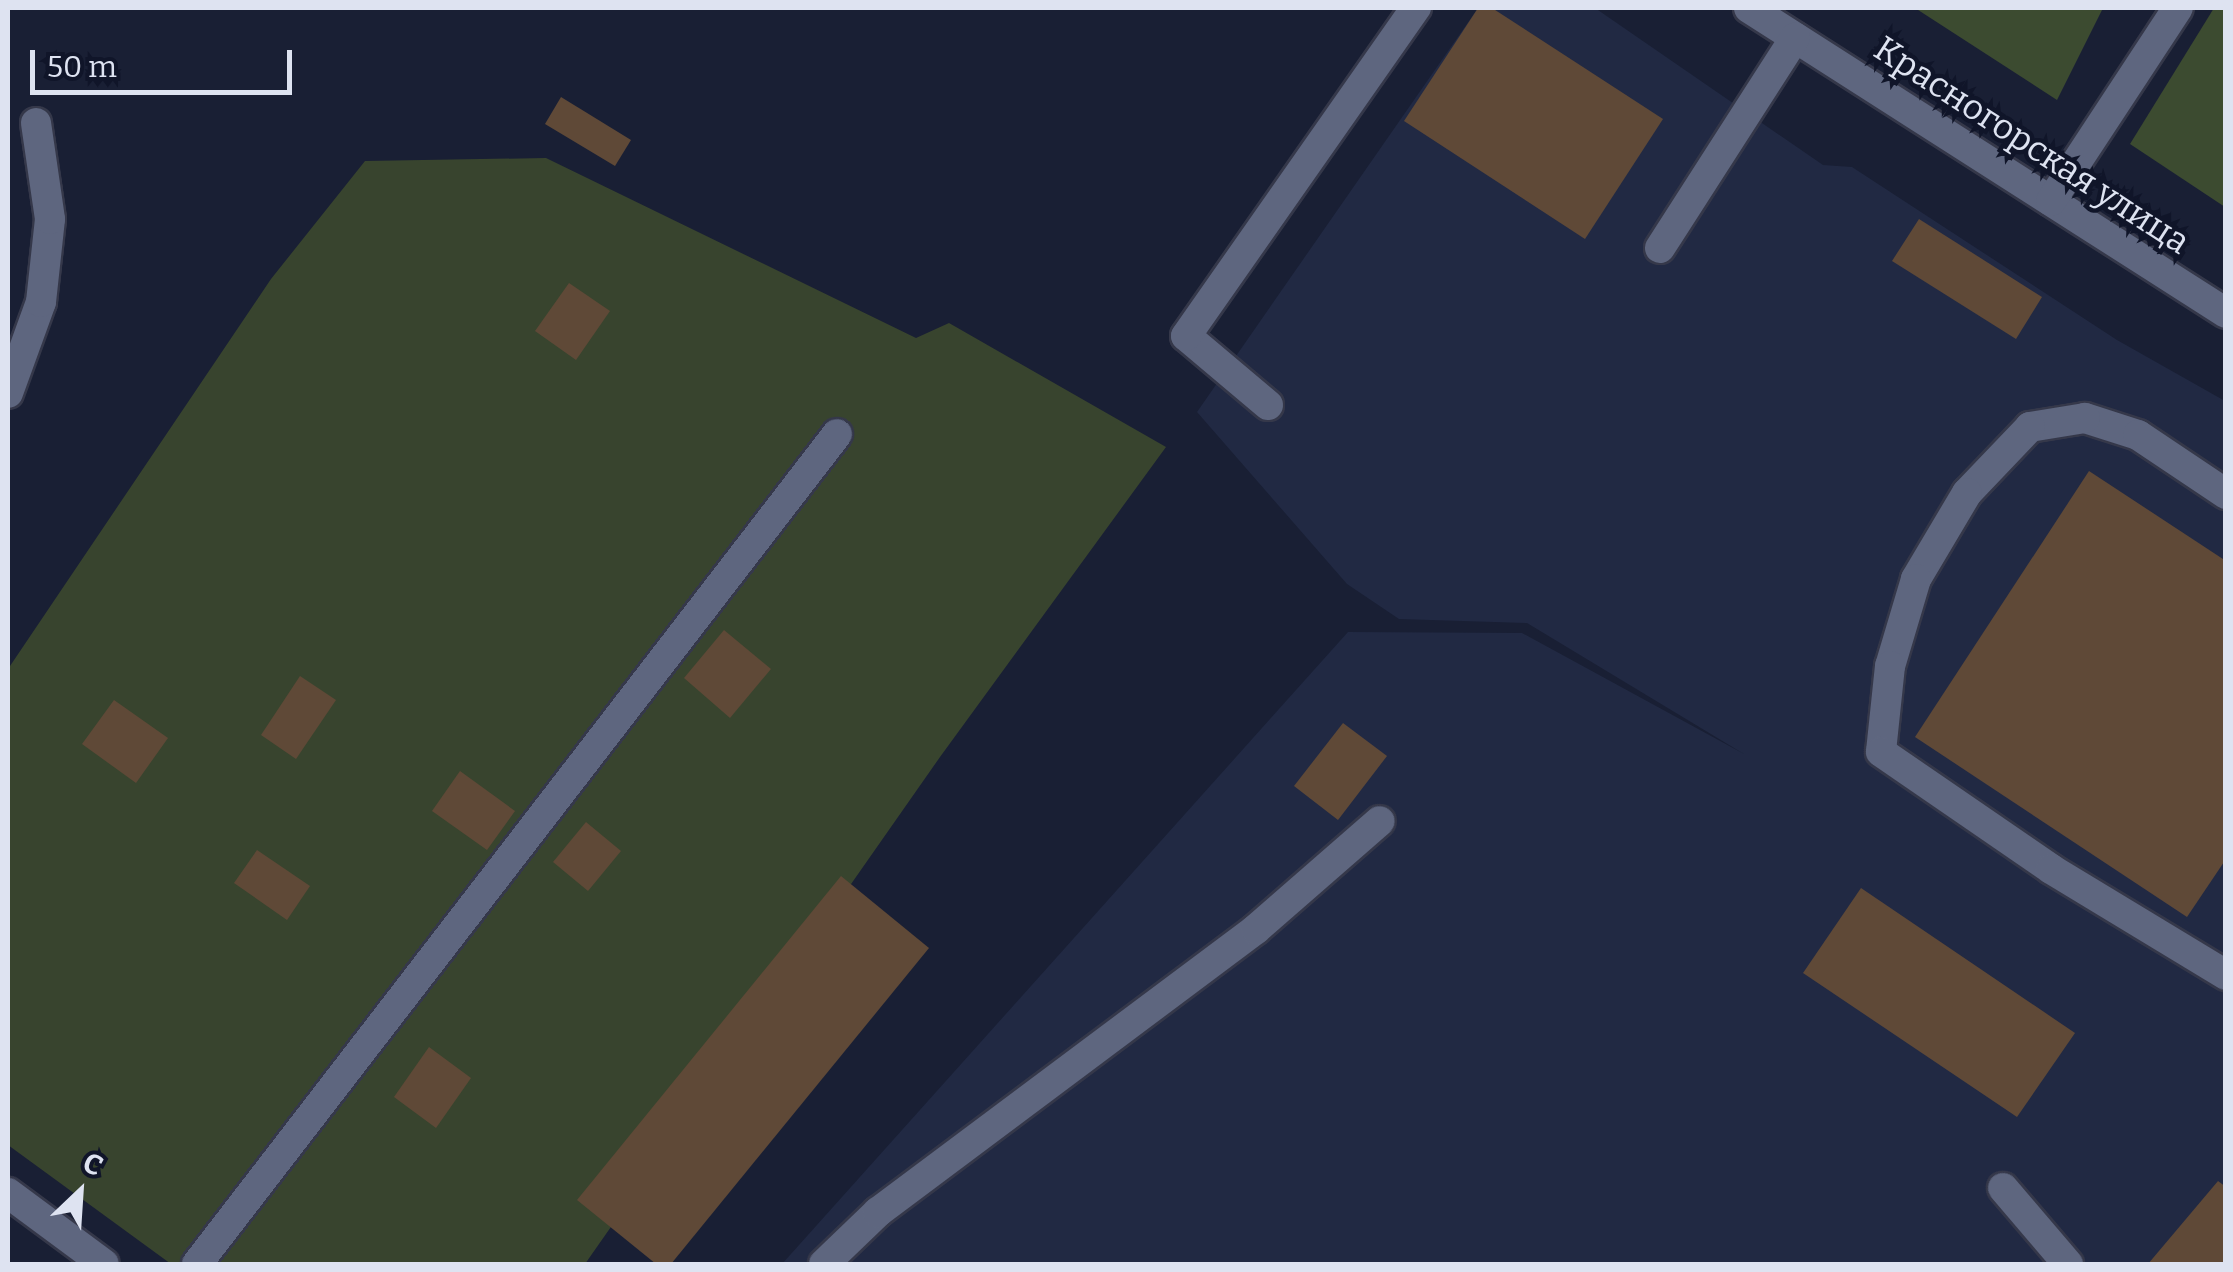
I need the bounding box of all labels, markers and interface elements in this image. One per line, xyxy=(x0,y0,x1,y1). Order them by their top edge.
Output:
street label: Красногорская улица xyxy=(1866,27,2198,263)
scale bar xyxy=(35,30,298,92)
text: 50 m xyxy=(47,49,117,85)
north arrow xyxy=(30,1142,130,1242)
text: С xyxy=(78,1146,108,1183)

